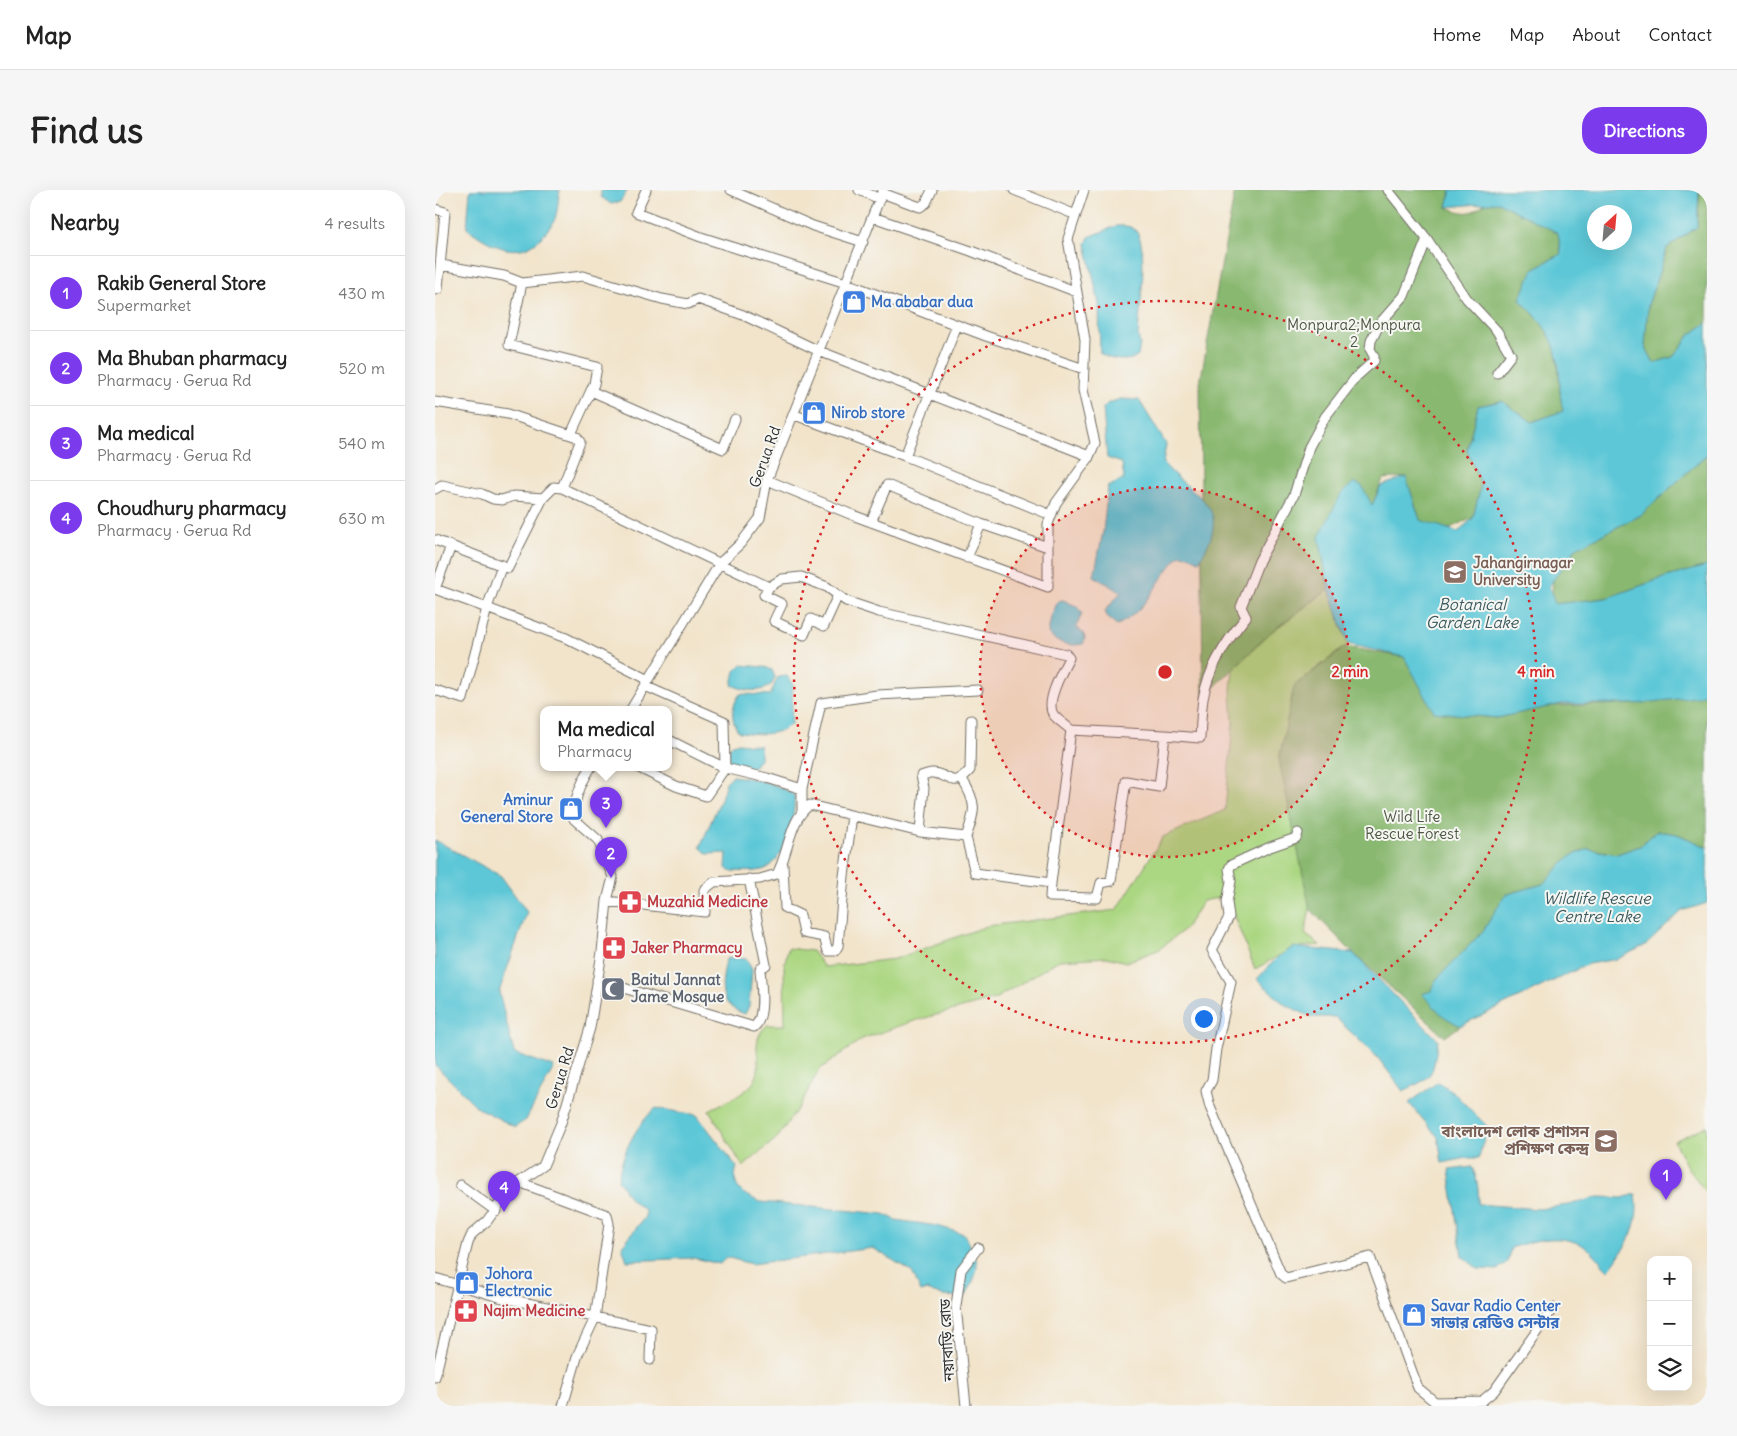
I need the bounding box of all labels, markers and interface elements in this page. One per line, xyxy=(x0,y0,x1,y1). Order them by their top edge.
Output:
text: Map xyxy=(25,20,72,50)
text: Home xyxy=(1433,23,1481,46)
text: Map xyxy=(1509,23,1544,46)
text: About xyxy=(1572,23,1620,46)
text: Contact xyxy=(1648,23,1712,46)
button: Directions xyxy=(1582,107,1707,154)
text: Find us xyxy=(30,108,143,152)
north arrow xyxy=(1587,205,1632,250)
text: Nearby xyxy=(50,209,120,236)
text: 4 results xyxy=(324,213,385,233)
text: Rakib General Store xyxy=(97,271,266,295)
text: 1 xyxy=(63,283,69,303)
text: 430 m xyxy=(338,283,385,303)
shop icon: Ma ababar dua xyxy=(841,289,867,315)
place label: Ma ababar dua xyxy=(871,292,974,311)
text: Supermarket xyxy=(97,295,191,315)
park label: Monpura2;Monpura 2 xyxy=(1287,315,1421,351)
text: Ma Bhuban pharmacy xyxy=(97,346,287,370)
text: 2 xyxy=(62,358,70,378)
text: 520 m xyxy=(339,358,385,378)
text: Pharmacy · Gerua Rd xyxy=(97,370,251,390)
shop icon: Nirob store xyxy=(801,400,827,426)
place label: Nirob store xyxy=(831,403,905,422)
text: Ma medical xyxy=(97,421,195,445)
street label: Gerua Rd xyxy=(745,423,784,490)
text: 3 xyxy=(61,433,71,453)
text: 540 m xyxy=(338,433,385,453)
text: Pharmacy · Gerua Rd xyxy=(97,445,251,465)
text: Choudhury pharmacy xyxy=(97,496,287,520)
text: 4 xyxy=(61,508,71,528)
text: 630 m xyxy=(338,508,385,528)
text: Pharmacy · Gerua Rd xyxy=(97,520,251,540)
place label: Jahangirnagar University xyxy=(1473,553,1574,590)
school or university icon: Jahangirnagar University xyxy=(1442,559,1468,585)
water label: Botanical Garden Lake xyxy=(1426,594,1520,632)
text: 2 min xyxy=(1332,662,1369,681)
text: 4 min xyxy=(1517,662,1555,681)
centre of rings xyxy=(1156,663,1174,681)
popup xyxy=(540,706,672,771)
text: Ma medical xyxy=(557,717,655,741)
text: Pharmacy xyxy=(557,741,632,761)
pin: 3 xyxy=(590,787,622,828)
place label: Aminur General Store xyxy=(461,790,554,826)
shop icon: Aminur General Store xyxy=(558,796,584,822)
park label: Wild Life Rescue Forest xyxy=(1365,807,1459,843)
pin: 2 xyxy=(595,837,627,878)
water label: Wildlife Rescue Centre Lake xyxy=(1543,888,1652,926)
pharmacy icon: Muzahid Medicine xyxy=(617,889,643,915)
place label: Muzahid Medicine xyxy=(647,892,768,911)
pharmacy icon: Jaker Pharmacy xyxy=(601,935,627,961)
place label: Jaker Pharmacy xyxy=(631,938,743,958)
place label: Baitul Jannat Jame Mosque xyxy=(631,970,724,1007)
mosque icon: Baitul Jannat Jame Mosque xyxy=(600,976,626,1002)
your location xyxy=(1191,1006,1217,1032)
street label: Gerua Rd xyxy=(541,1044,578,1111)
place label: বাংলাদেশ লোক প্রশাসন প্রশিক্ষণ কেন্দ্র xyxy=(1441,1122,1590,1158)
school or university icon: বাংলাদেশ লোক প্রশাসন প্রশিক্ষণ কেন্দ্র xyxy=(1593,1128,1619,1154)
pin: 1 xyxy=(1650,1159,1682,1200)
pin: 4 xyxy=(488,1171,520,1212)
map controls xyxy=(1647,1256,1692,1391)
button: + xyxy=(1647,1256,1692,1301)
place label: Johora Electronic xyxy=(485,1264,552,1300)
shop icon: Johora Electronic xyxy=(454,1270,480,1296)
place label: Savar Radio Center সাভার রেডিও সেন্টার xyxy=(1430,1296,1562,1332)
pharmacy icon: Najim Medicine xyxy=(453,1298,479,1324)
street label: নয়াবাড়ি রোড xyxy=(935,1298,958,1383)
place label: Najim Medicine xyxy=(483,1301,585,1320)
button: − xyxy=(1647,1301,1692,1346)
shop icon: Savar Radio Center সাভার রেডিও সেন্টার xyxy=(1401,1302,1427,1328)
button: layers xyxy=(1647,1346,1692,1391)

